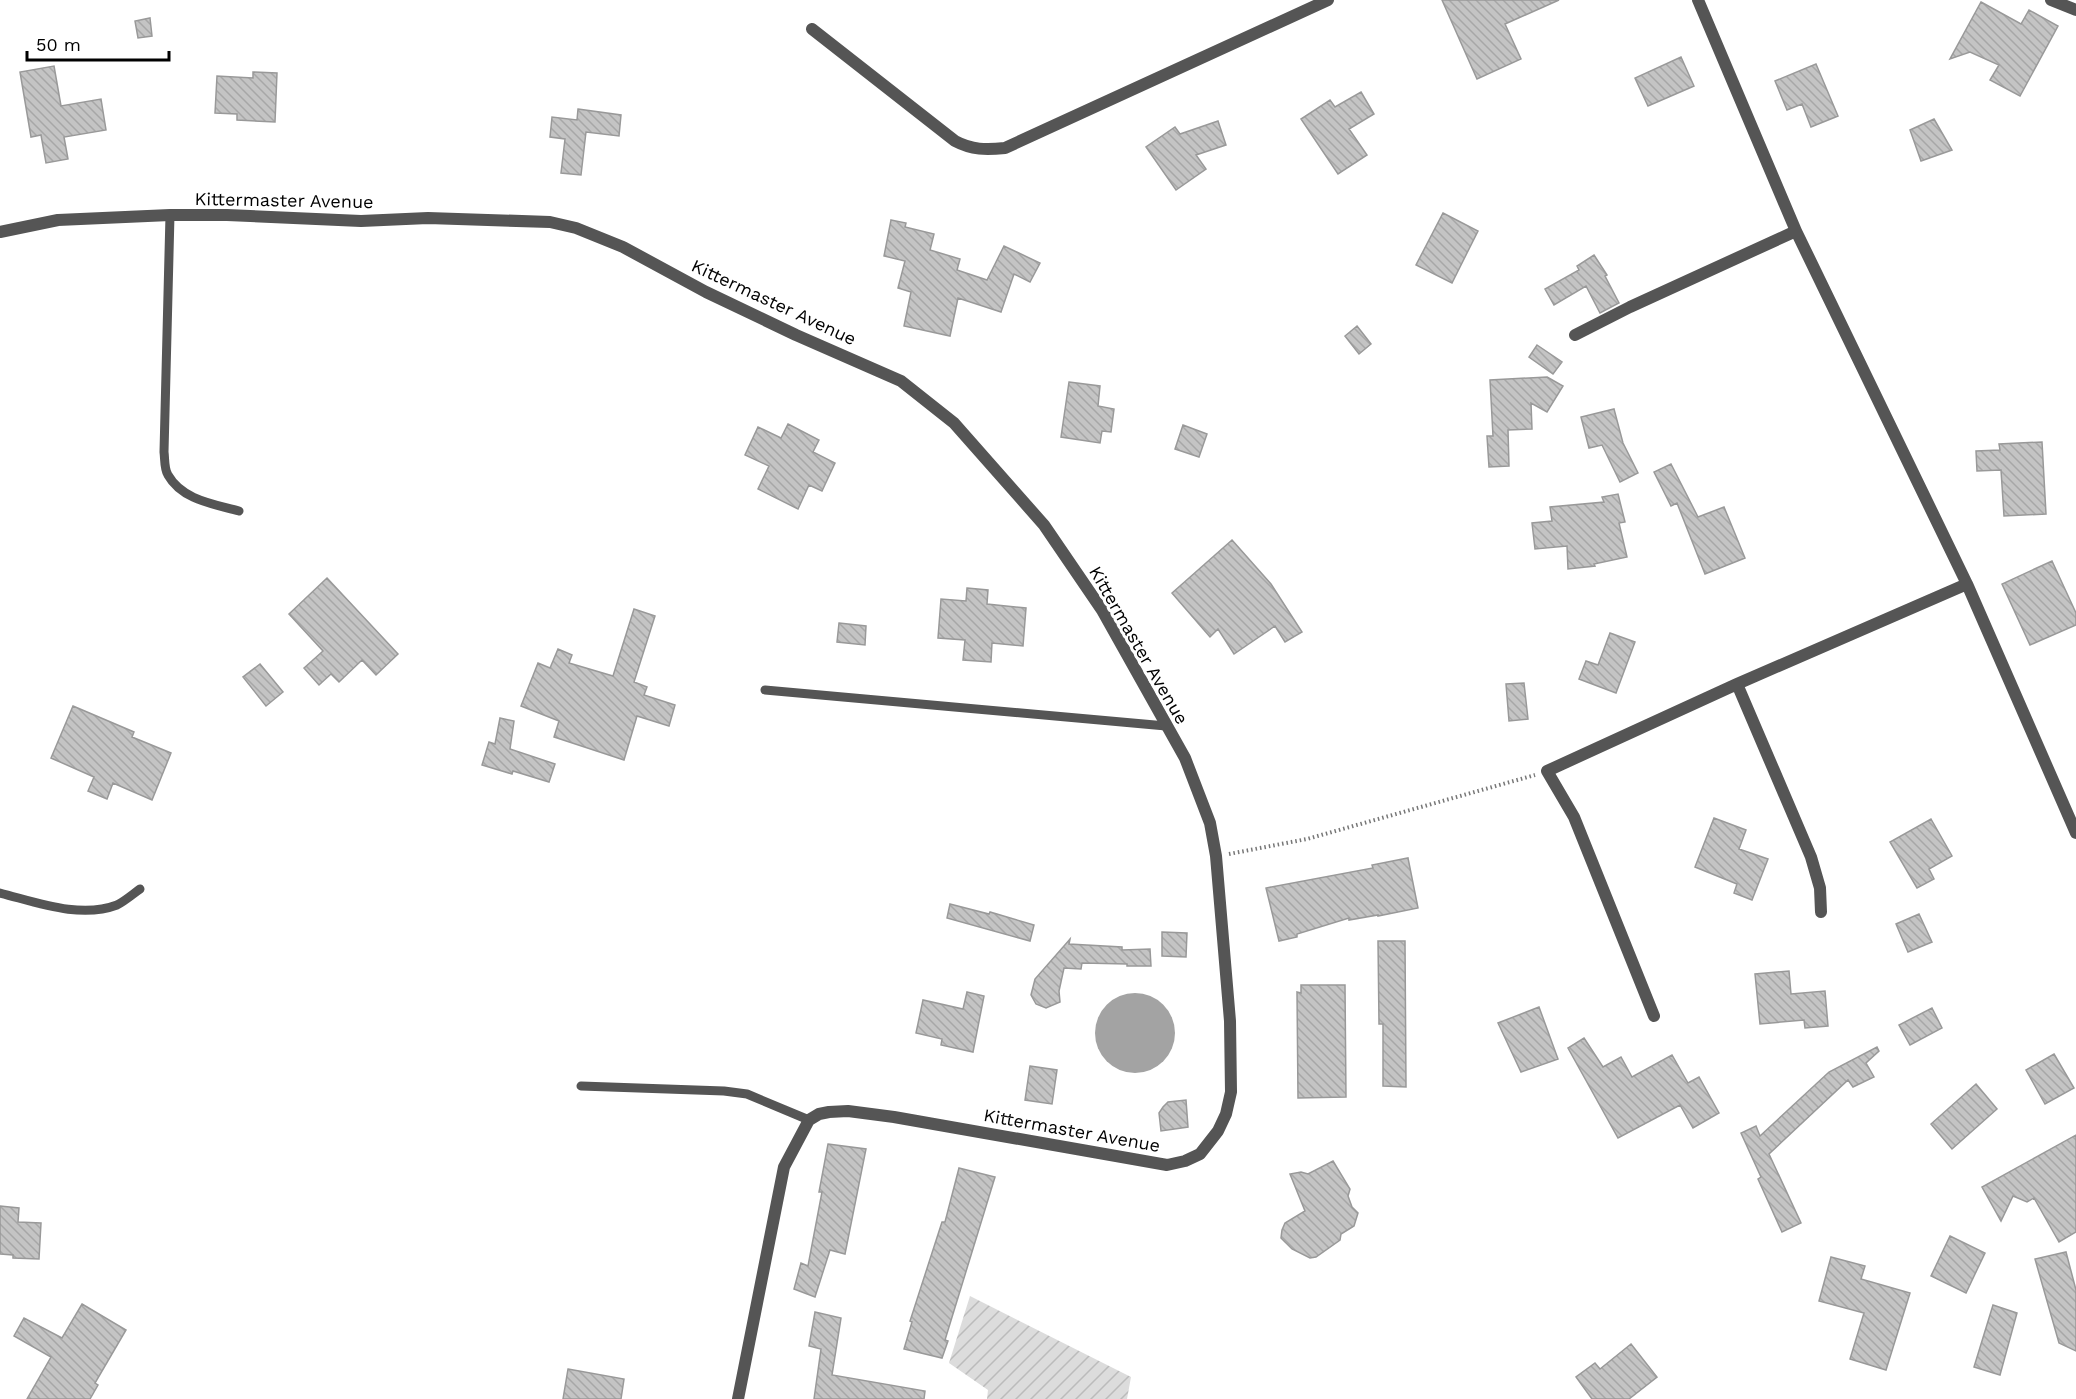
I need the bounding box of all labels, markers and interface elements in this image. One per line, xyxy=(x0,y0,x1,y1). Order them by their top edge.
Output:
scale bar xyxy=(27,24,170,62)
text: 50 m xyxy=(36,34,81,55)
street label: Kittermaster Avenue xyxy=(194,188,374,212)
street label: Kittermaster Avenue xyxy=(688,255,860,349)
street label: Kittermaster Avenue xyxy=(1085,562,1193,728)
street label: Kittermaster Avenue xyxy=(982,1104,1162,1156)

